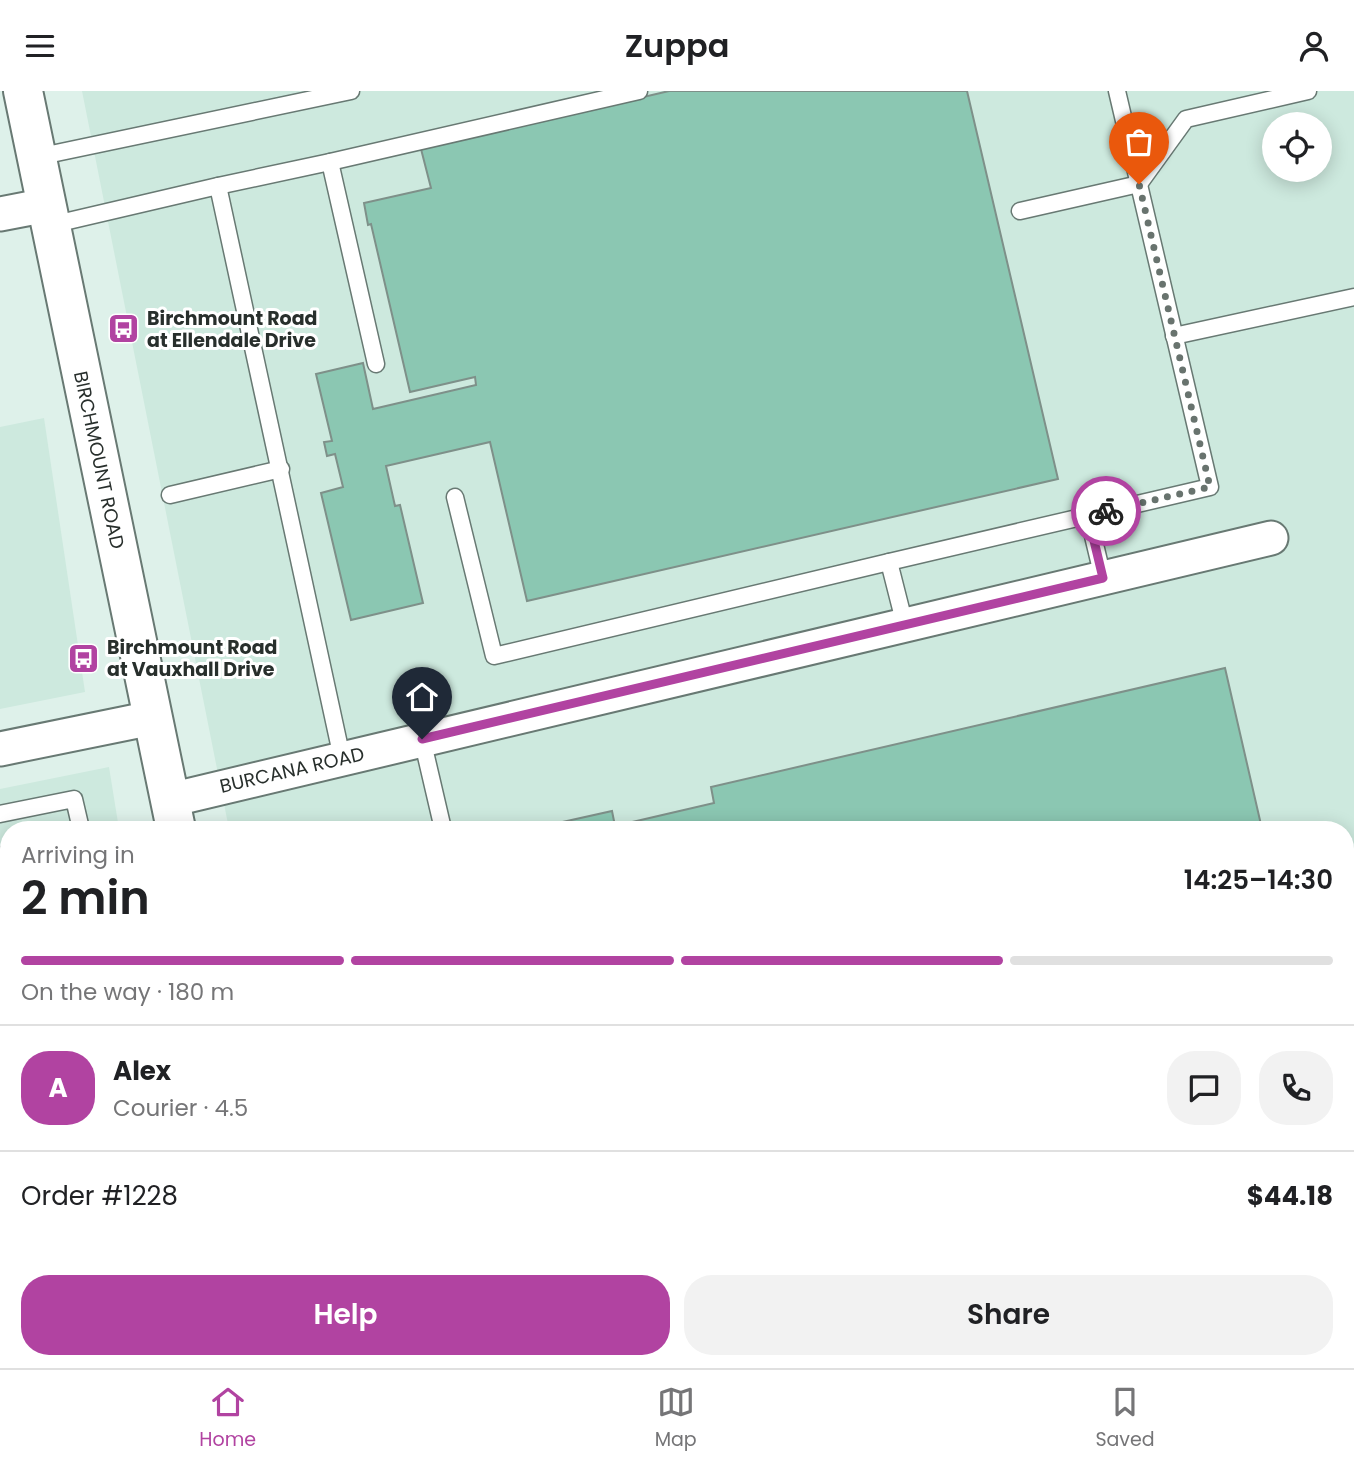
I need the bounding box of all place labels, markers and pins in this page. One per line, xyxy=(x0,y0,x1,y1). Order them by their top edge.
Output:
pin xyxy=(1109,112,1169,184)
place label: Birchmount Road at Ellendale Drive xyxy=(147,305,317,354)
bus stop icon: Birchmount Road at Ellendale Drive xyxy=(107,312,141,346)
place label: Birchmount Road at Vauxhall Drive xyxy=(107,634,277,683)
bus stop icon: Birchmount Road at Vauxhall Drive xyxy=(67,641,101,675)
pin xyxy=(392,667,452,739)

